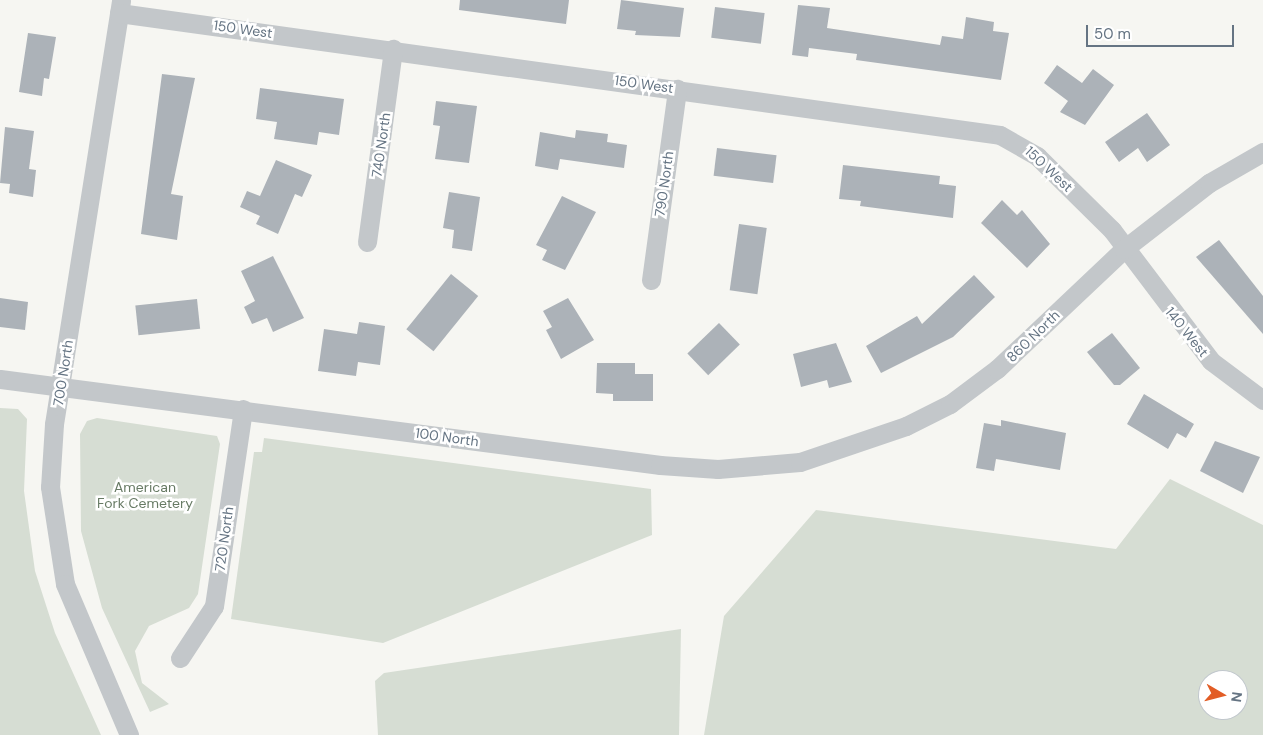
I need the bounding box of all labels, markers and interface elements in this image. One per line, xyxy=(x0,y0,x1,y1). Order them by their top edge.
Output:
scale bar xyxy=(1088,15,1236,47)
street label: 150 West xyxy=(213,17,273,41)
text: 50 m xyxy=(1094,24,1131,44)
street label: 150 West xyxy=(614,72,674,96)
street label: 740 North xyxy=(368,112,394,178)
street label: 150 West xyxy=(1022,143,1076,195)
street label: 790 North xyxy=(651,150,677,218)
street label: 140 West xyxy=(1162,304,1212,360)
street label: 860 North xyxy=(1003,307,1063,365)
street label: 700 North xyxy=(49,339,77,407)
street label: 100 North xyxy=(414,424,480,450)
park label: American Fork Cemetery xyxy=(97,479,193,512)
street label: 720 North xyxy=(211,506,237,572)
north arrow xyxy=(1198,670,1248,720)
text: N xyxy=(1227,691,1246,703)

